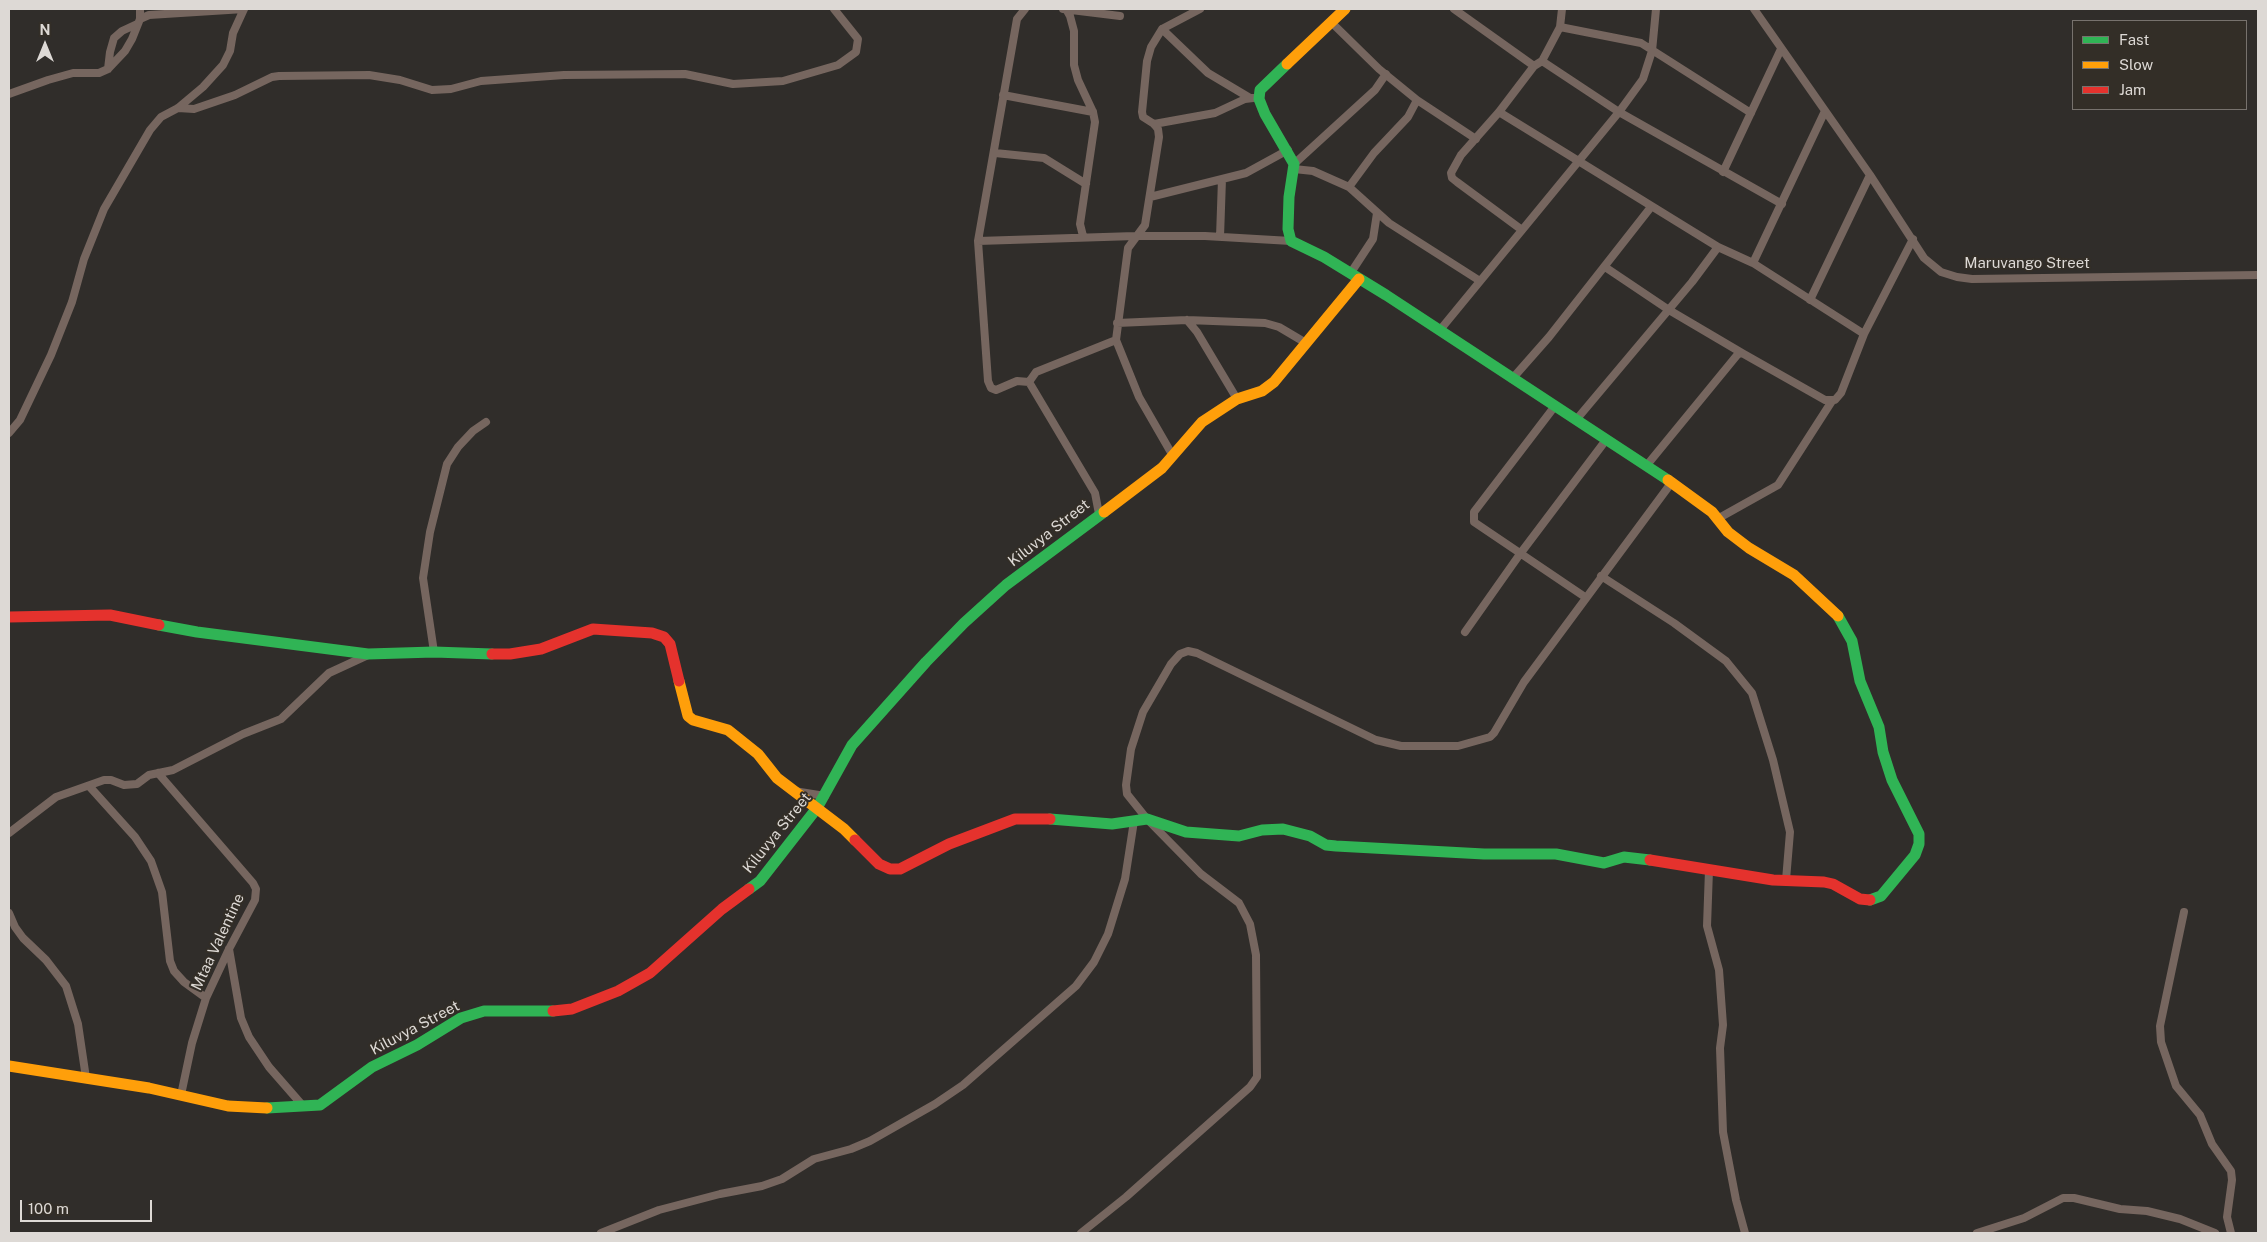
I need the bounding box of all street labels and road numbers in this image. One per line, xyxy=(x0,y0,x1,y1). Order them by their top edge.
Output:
street label: Maruvango Street xyxy=(1964,254,2090,272)
street label: Kiluvya Street xyxy=(1005,496,1093,570)
street label: Kiluvya Street xyxy=(739,789,815,877)
street label: Mtaa Valentine xyxy=(188,891,248,993)
street label: Kiluvya Street xyxy=(367,997,463,1059)

